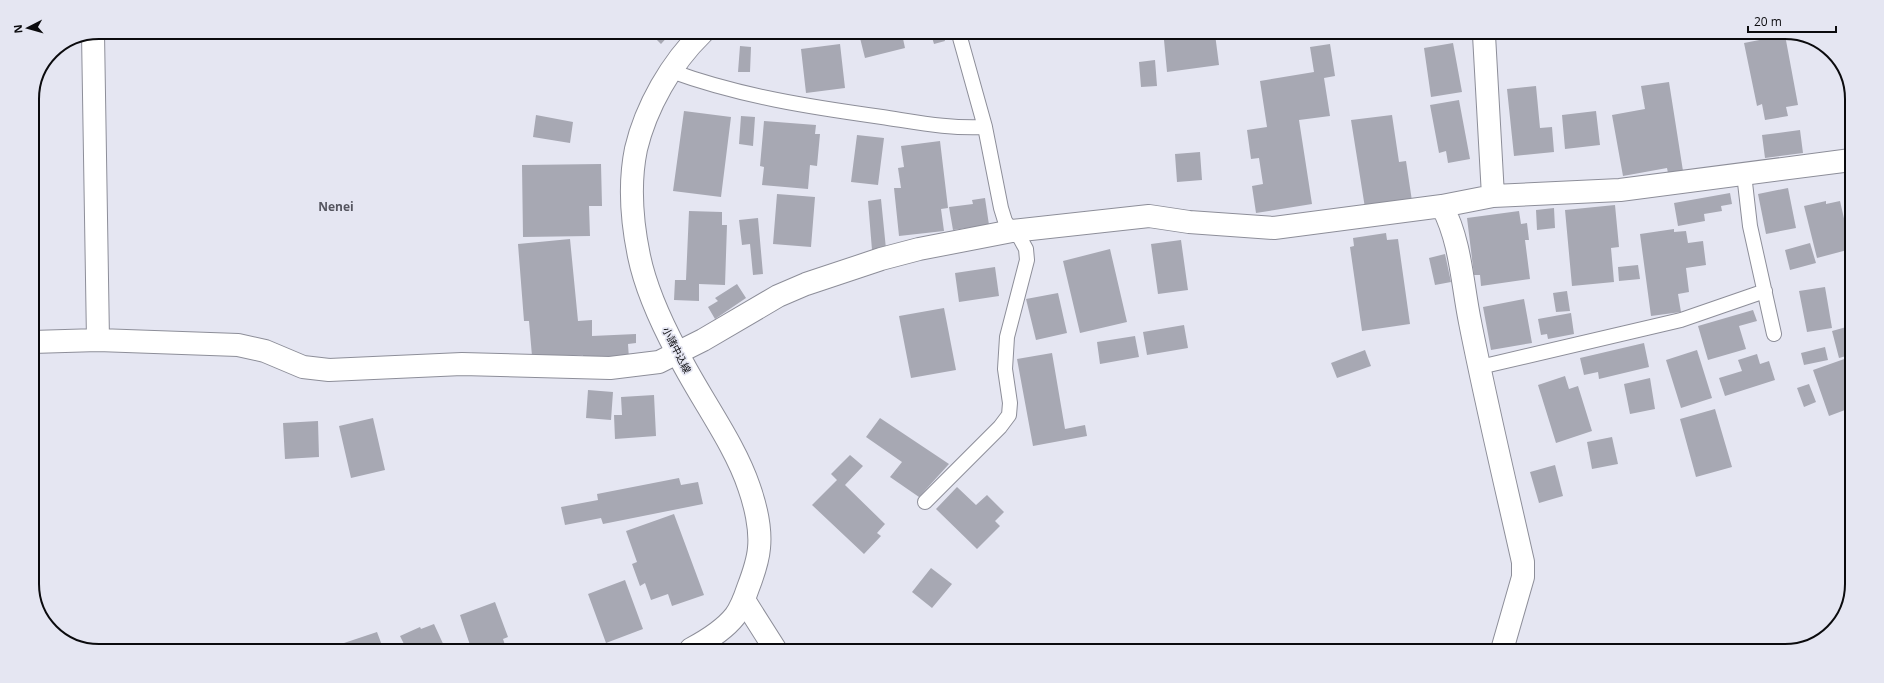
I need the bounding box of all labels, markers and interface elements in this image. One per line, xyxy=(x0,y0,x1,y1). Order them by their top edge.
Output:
north arrow xyxy=(8,8,48,48)
scale bar xyxy=(1748,8,1836,34)
text: 20 m xyxy=(1754,13,1782,30)
text: N xyxy=(10,24,25,34)
district label: Nenei xyxy=(318,198,354,215)
street label: 小諸中込線 xyxy=(659,325,695,375)

